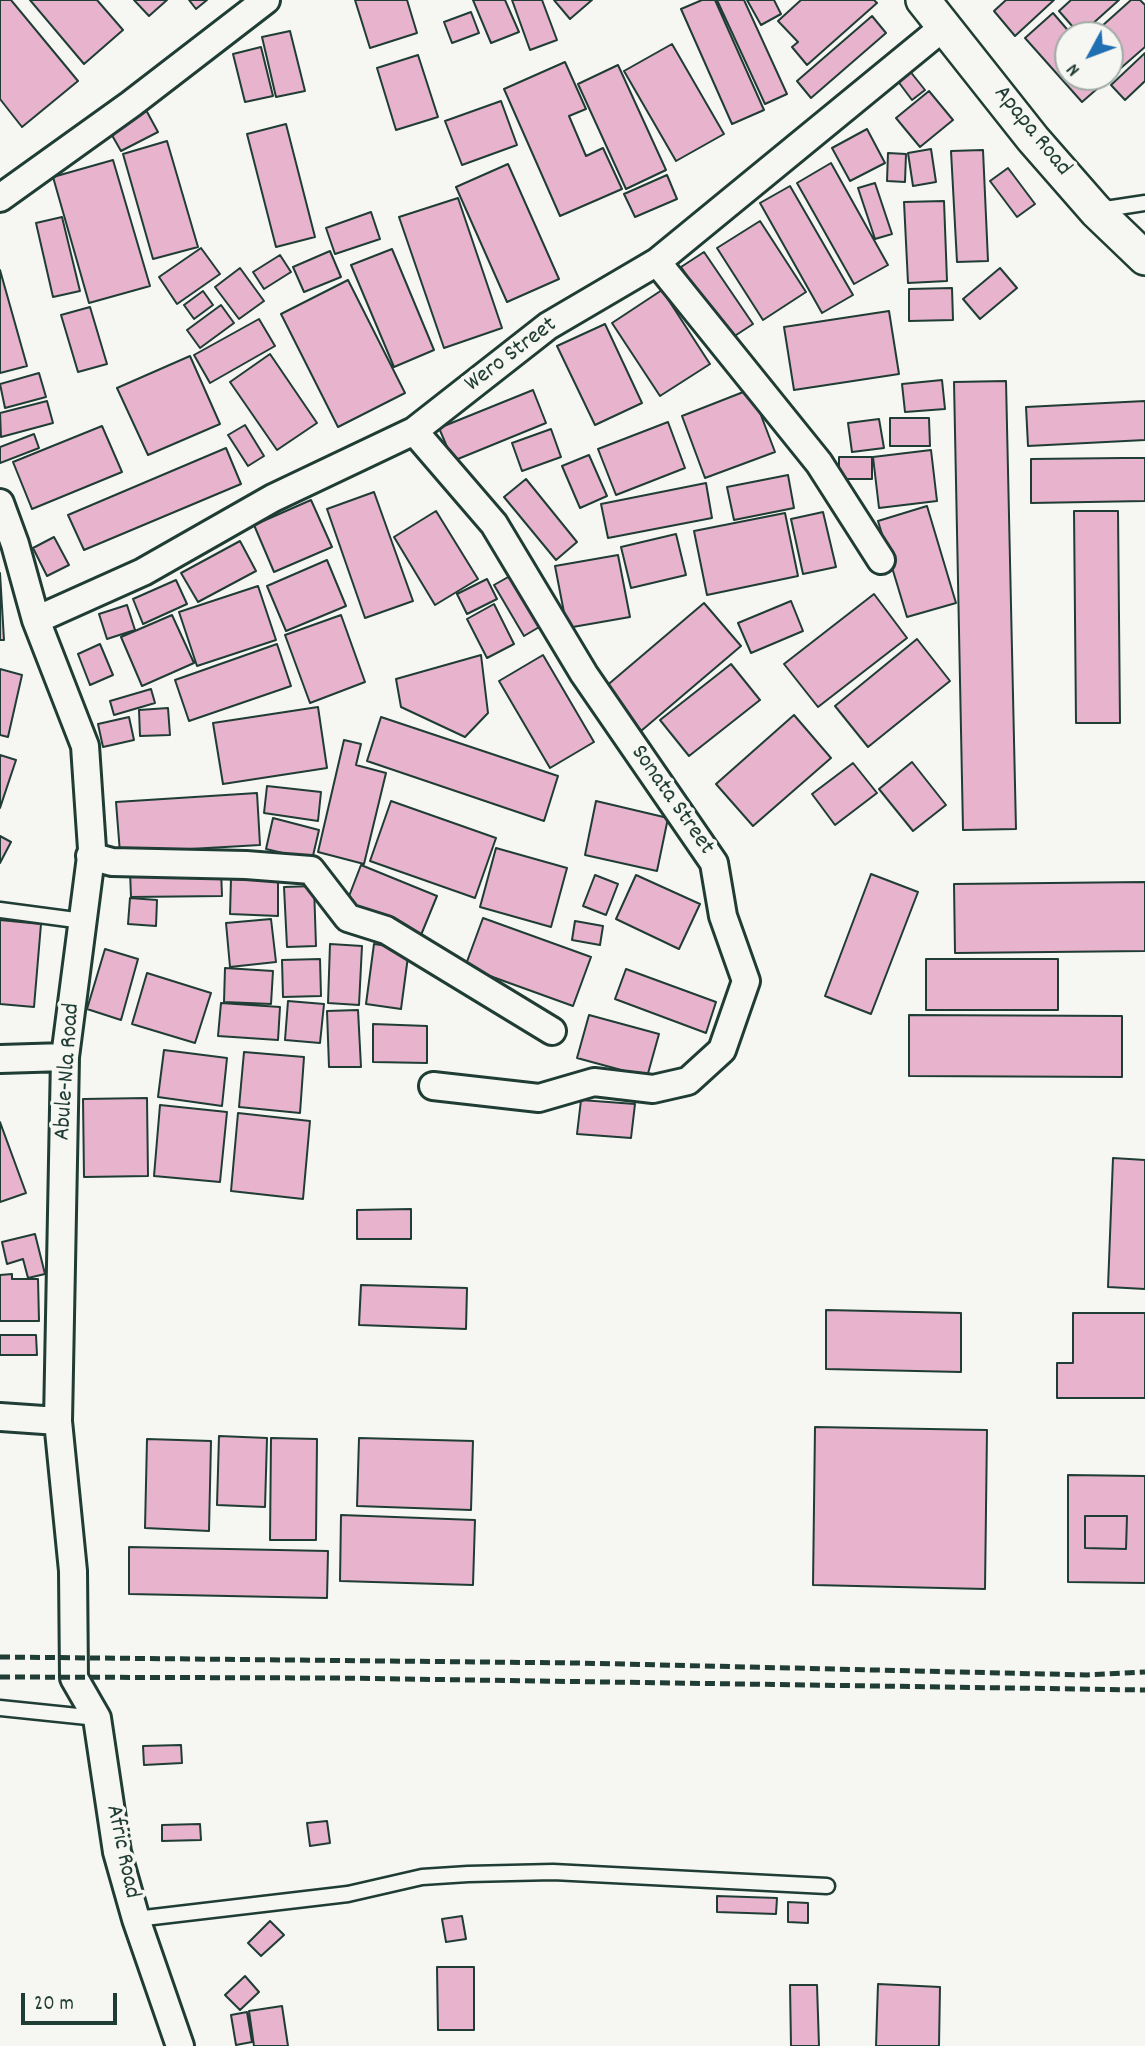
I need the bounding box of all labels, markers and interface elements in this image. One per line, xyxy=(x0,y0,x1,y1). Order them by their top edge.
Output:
north arrow xyxy=(1054,21,1124,91)
text: N xyxy=(1061,56,1088,81)
street label: Apapa Road xyxy=(986,81,1076,183)
street label: Wero Street xyxy=(460,312,564,400)
street label: Sonata Street xyxy=(623,741,719,861)
street label: Abule-Nla Road xyxy=(50,1002,88,1142)
street label: Afric Road xyxy=(97,1803,145,1901)
scale bar xyxy=(24,1980,121,2024)
text: 20 m xyxy=(34,1990,74,2020)

